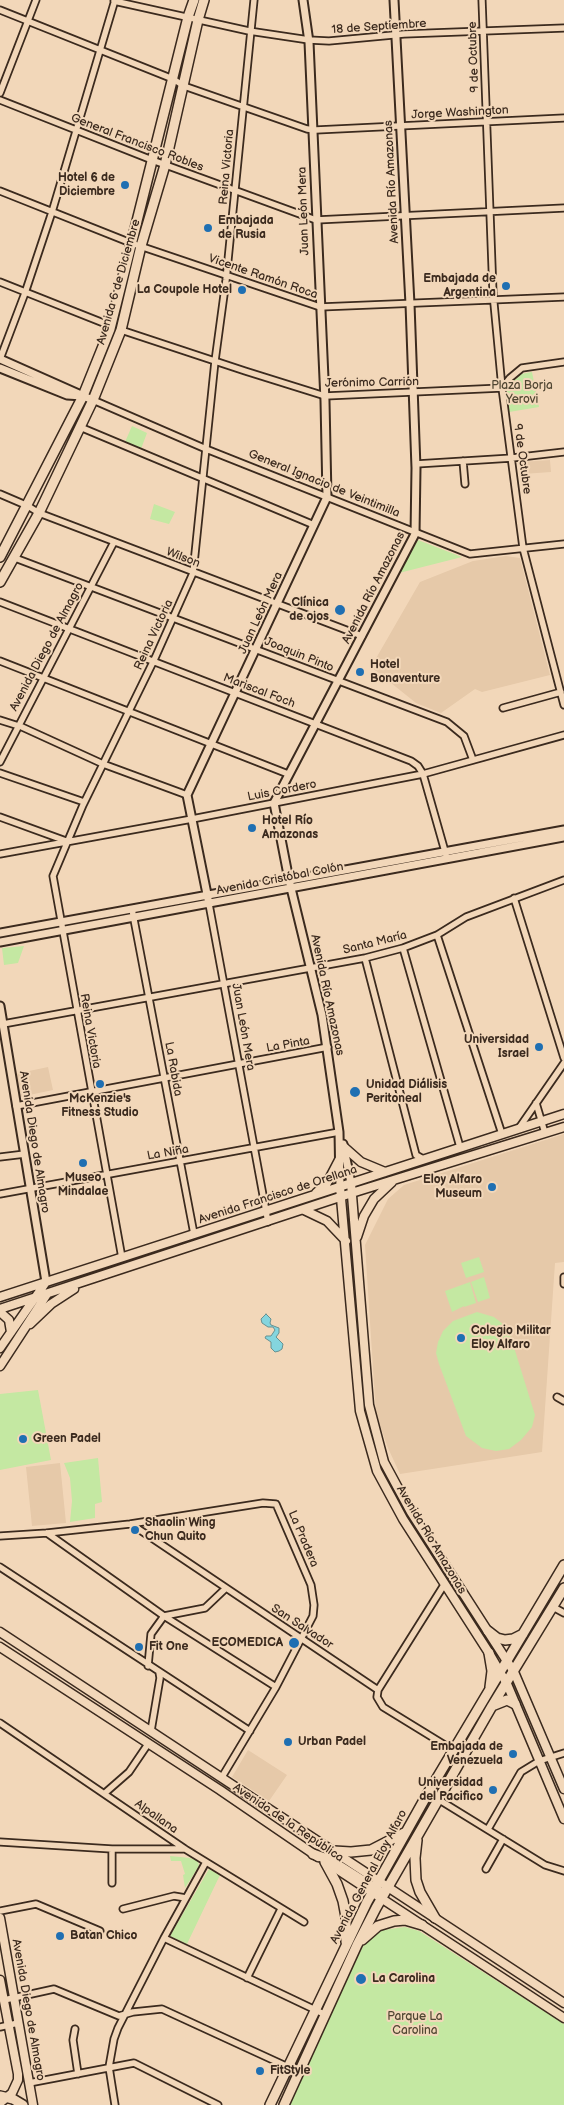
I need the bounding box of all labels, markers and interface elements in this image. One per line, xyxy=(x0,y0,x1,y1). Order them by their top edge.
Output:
street label: 18 de Septiembre xyxy=(331,17,427,37)
street label: 9 de Octubre xyxy=(466,21,482,93)
street label: Jorge Washington xyxy=(411,103,509,123)
street label: General Francisco Robles xyxy=(69,111,205,175)
street label: Avenida Río Amazonas xyxy=(382,120,402,244)
street label: Reina Victoria xyxy=(217,129,237,205)
street label: Juan León Mera xyxy=(295,166,313,256)
place label: Hotel 6 de Diciembre xyxy=(58,171,115,199)
marker: Hotel 6 de Diciembre xyxy=(119,179,131,191)
place label: Embajada de Rusia xyxy=(218,214,274,242)
street label: Avenida 6 de Diciembre xyxy=(94,218,144,346)
marker: Embajada de Rusia xyxy=(202,222,214,234)
street label: Vicente Ramón Roca xyxy=(206,252,320,302)
place label: Embajada de Argentina xyxy=(423,272,496,300)
marker: Embajada de Argentina xyxy=(500,280,512,292)
place label: La Coupole Hotel xyxy=(137,283,232,297)
marker: La Coupole Hotel xyxy=(236,284,248,296)
street label: Jerónimo Carrión xyxy=(325,375,419,391)
park label: Plaza Borja Yerovi xyxy=(491,379,553,407)
street label: 9 de Octubre xyxy=(510,423,534,495)
street label: General Ignacio de Veintimilla xyxy=(246,447,402,521)
street label: Avenida Río Amazonas xyxy=(340,530,408,646)
street label: Wilson xyxy=(164,545,202,571)
street label: Juan León Mera xyxy=(236,570,286,656)
street label: Avenida Diego de Almagro xyxy=(7,580,87,714)
place label: Clínica de ojos xyxy=(289,596,329,624)
street label: Reina Victoria xyxy=(131,598,177,672)
marker: Clínica de ojos xyxy=(333,603,347,617)
street label: Joaquin Pinto xyxy=(262,635,336,675)
place label: Hotel Bonaventure xyxy=(370,658,440,686)
marker: Hotel Bonaventure xyxy=(354,666,366,678)
street label: Mariscal Foch xyxy=(221,671,297,711)
street label: Luis Cordero xyxy=(246,777,318,805)
place label: Hotel Río Amazonas xyxy=(262,814,318,842)
marker: Hotel Río Amazonas xyxy=(246,822,258,834)
street label: Avenida Cristóbal Colón xyxy=(215,860,345,898)
street label: Santa María xyxy=(342,928,408,958)
street label: Avenida Río Amazonas xyxy=(307,933,347,1057)
street label: Juan León Mera xyxy=(228,982,258,1072)
street label: Reina Victoria xyxy=(76,992,104,1070)
place label: Universidad Israel xyxy=(464,1033,529,1061)
street label: La Pinta xyxy=(265,1034,311,1056)
street label: La Rabida xyxy=(161,1041,185,1097)
marker: Universidad Israel xyxy=(533,1041,545,1053)
street label: Avenida Diego de Almagro xyxy=(16,1070,52,1214)
marker: McKenzie's Fitness Studio xyxy=(94,1078,106,1090)
place label: Unidad Diálisis Peritoneal xyxy=(366,1078,447,1106)
marker: Unidad Diálisis Peritoneal xyxy=(348,1085,362,1099)
place label: McKenzie's Fitness Studio xyxy=(61,1092,139,1120)
street label: La Niña xyxy=(146,1142,190,1164)
marker: Museo Mindalae xyxy=(77,1157,89,1169)
street label: Avenida Francisco de Orellana xyxy=(197,1163,359,1227)
place label: Museo Mindalae xyxy=(58,1171,108,1199)
place label: Eloy Alfaro Museum xyxy=(423,1173,482,1201)
marker: Eloy Alfaro Museum xyxy=(486,1181,498,1193)
place label: Colegio Militar Eloy Alfaro xyxy=(471,1324,551,1352)
marker: Colegio Militar Eloy Alfaro xyxy=(455,1332,467,1344)
place label: Green Padel xyxy=(33,1432,101,1446)
marker: Green Padel xyxy=(17,1433,29,1445)
street label: Avenida Río Amazonas xyxy=(393,1483,469,1597)
street label: La Pradera xyxy=(285,1509,321,1569)
place label: Shaolin Wing Chun Quito xyxy=(145,1516,216,1544)
marker: Shaolin Wing Chun Quito xyxy=(129,1524,141,1536)
street label: San Salvador xyxy=(268,1602,336,1652)
place label: ECOMEDICA xyxy=(211,1636,283,1650)
marker: ECOMEDICA xyxy=(287,1636,301,1650)
place label: Fit One xyxy=(149,1640,188,1654)
marker: Fit One xyxy=(133,1641,145,1653)
place label: Urban Padel xyxy=(298,1735,366,1749)
marker: Urban Padel xyxy=(282,1736,294,1748)
place label: Embajada de Venezuela xyxy=(430,1740,503,1768)
marker: Embajada de Venezuela xyxy=(507,1748,519,1760)
place label: Universidad del Pacifico xyxy=(418,1776,483,1804)
street label: Avenida de la República xyxy=(230,1781,346,1865)
marker: Universidad del Pacifico xyxy=(487,1784,499,1796)
street label: Alpallana xyxy=(132,1797,180,1837)
street label: Avenida General Eloy Alfaro xyxy=(327,1807,411,1947)
place label: Batan Chico xyxy=(70,1929,137,1943)
marker: Batan Chico xyxy=(54,1930,66,1942)
street label: Avenida Diego de Almagro xyxy=(8,1938,48,2082)
marker: La Carolina xyxy=(354,1972,368,1986)
place label: La Carolina xyxy=(372,1972,435,1986)
park label: Parque La Carolina xyxy=(387,2010,443,2038)
place label: FitStyle xyxy=(270,2064,310,2078)
marker: FitStyle xyxy=(254,2065,266,2077)

